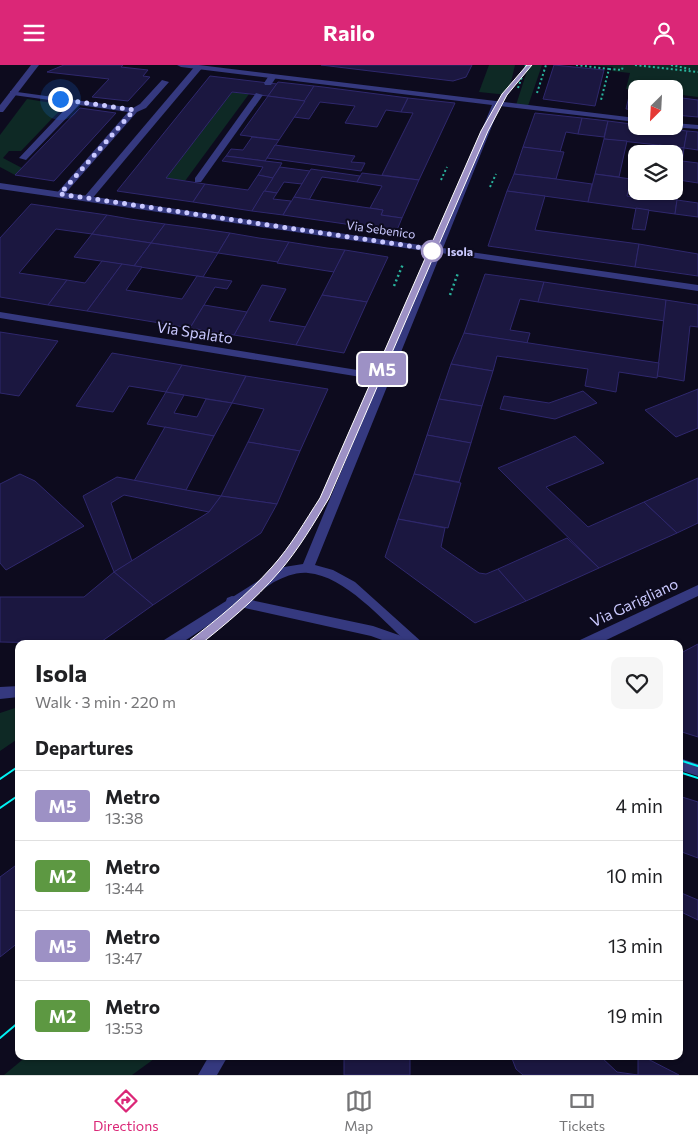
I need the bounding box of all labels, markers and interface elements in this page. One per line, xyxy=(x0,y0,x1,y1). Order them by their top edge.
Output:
icon: menu xyxy=(20,19,48,47)
text: Railo xyxy=(323,19,375,46)
icon: person xyxy=(650,19,678,47)
north arrow xyxy=(628,80,682,135)
map controls xyxy=(628,80,683,200)
your location xyxy=(48,87,73,112)
button: layers xyxy=(628,145,683,200)
street label: Via Sebenico xyxy=(345,217,417,241)
marker: Isola xyxy=(421,240,443,262)
place label: Isola xyxy=(447,244,473,258)
street label: Via Spalato xyxy=(156,317,234,347)
line badge: M5 xyxy=(360,353,404,385)
text: M5 xyxy=(368,358,396,380)
street label: Via Garigliano xyxy=(587,574,681,630)
button: heart xyxy=(611,657,663,709)
text: Isola xyxy=(35,658,87,687)
text: Walk · 3 min · 220 m xyxy=(35,692,176,711)
text: Departures xyxy=(35,736,133,759)
text: Metro xyxy=(105,785,160,808)
text: 4 min xyxy=(616,794,663,817)
text: M5 xyxy=(49,795,76,817)
text: 13:38 xyxy=(105,808,144,827)
text: Metro xyxy=(105,855,160,878)
text: 10 min xyxy=(606,864,663,887)
text: M2 xyxy=(49,865,76,887)
text: 13:44 xyxy=(105,878,144,897)
text: Metro xyxy=(105,925,160,948)
text: 13 min xyxy=(608,934,663,957)
text: M5 xyxy=(49,935,76,957)
text: 13:47 xyxy=(105,948,142,967)
text: Metro xyxy=(105,995,160,1018)
text: 19 min xyxy=(607,1004,663,1027)
text: M2 xyxy=(49,1005,76,1027)
text: 13:53 xyxy=(105,1018,143,1037)
tab: Directions xyxy=(93,1087,159,1134)
tab: Map xyxy=(344,1087,373,1134)
tab: Tickets xyxy=(559,1087,605,1134)

